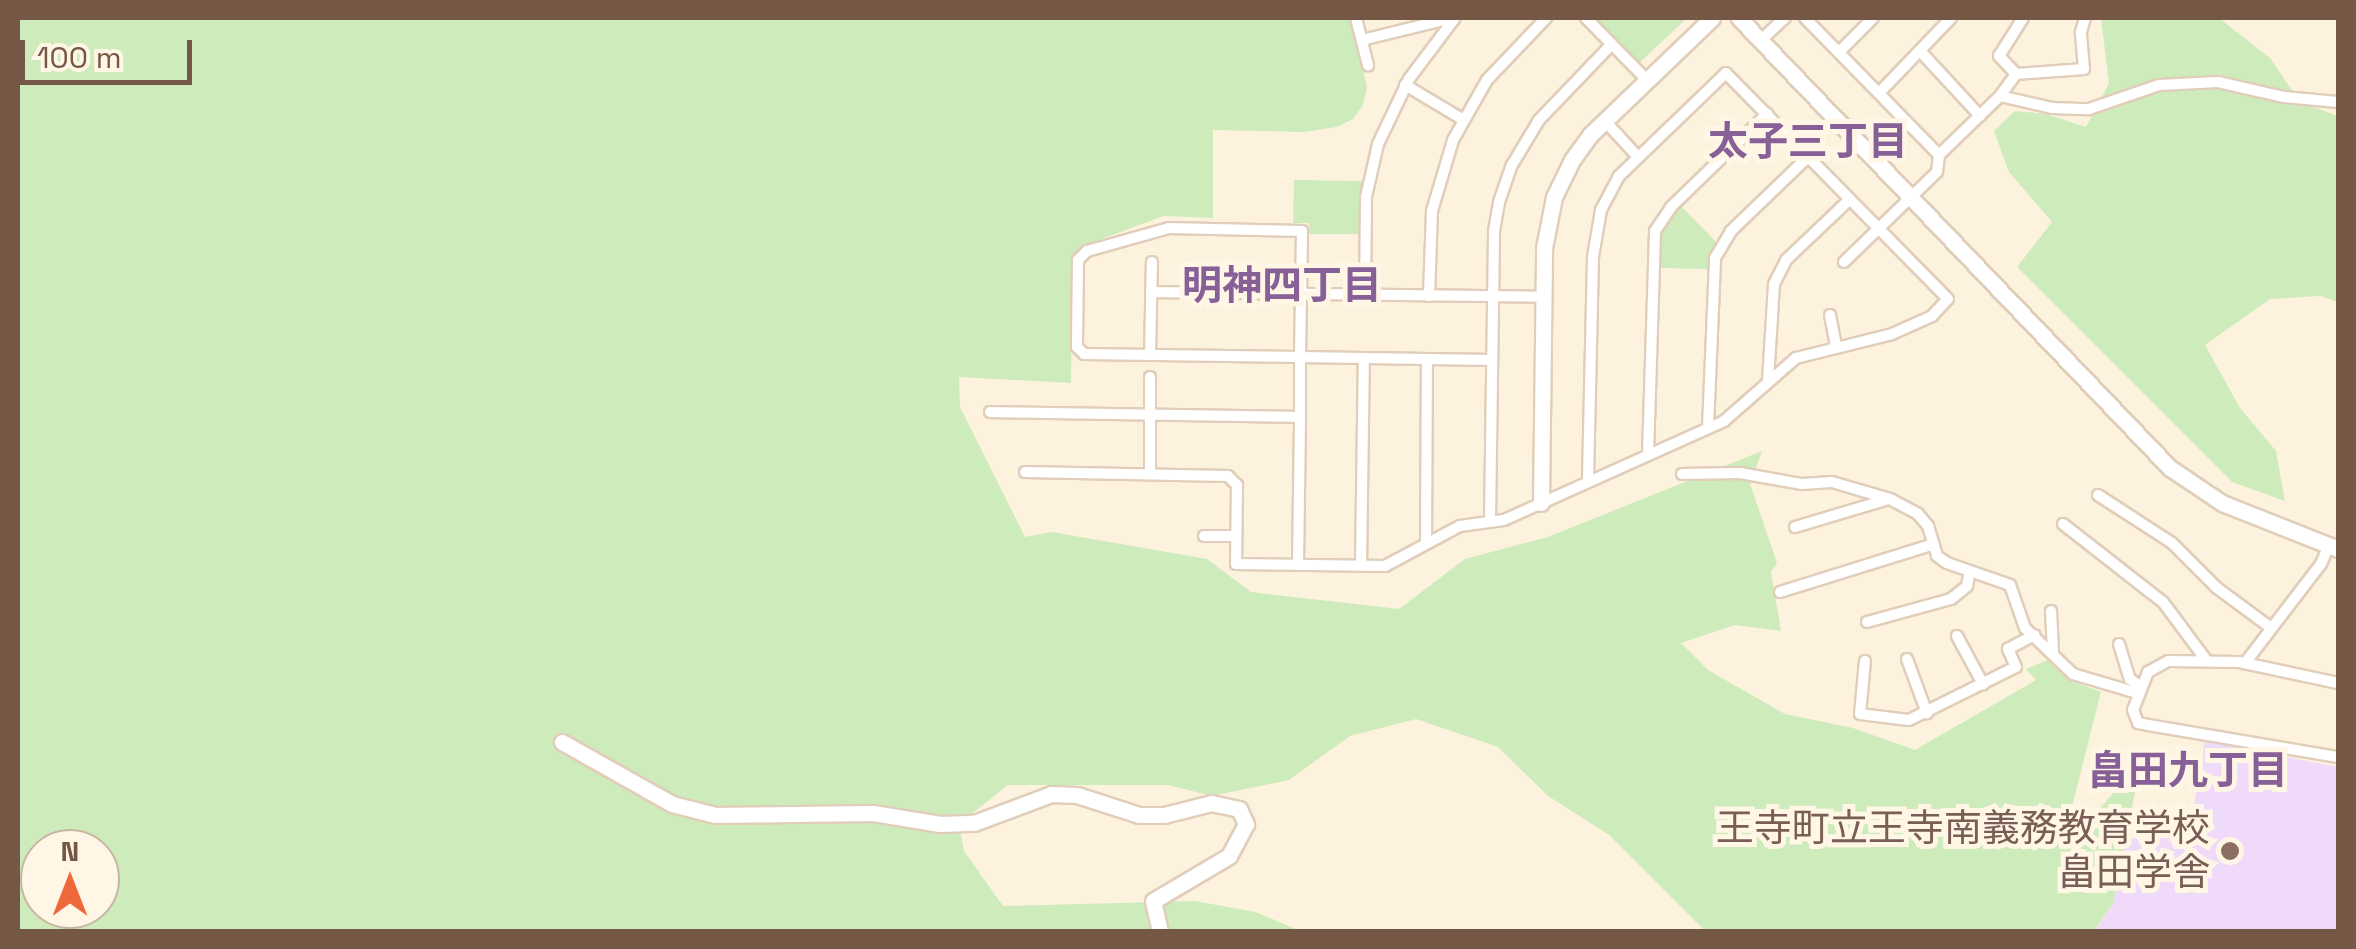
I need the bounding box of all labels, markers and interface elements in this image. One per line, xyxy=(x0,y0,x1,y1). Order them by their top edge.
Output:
scale bar xyxy=(25,20,198,82)
text: 100 m xyxy=(37,38,122,77)
district label: 太子三丁目 xyxy=(1708,118,1908,166)
district label: 明神四丁目 xyxy=(1182,262,1382,310)
district label: 畠田九丁目 xyxy=(2088,747,2288,795)
place label: 王寺町立王寺南義務教育学校 畠田学舎 xyxy=(1716,806,2210,896)
north arrow xyxy=(20,829,120,929)
text: N xyxy=(61,833,79,869)
marker: 王寺町立王寺南義務教育学校 畠田学舎 xyxy=(2219,840,2241,862)

